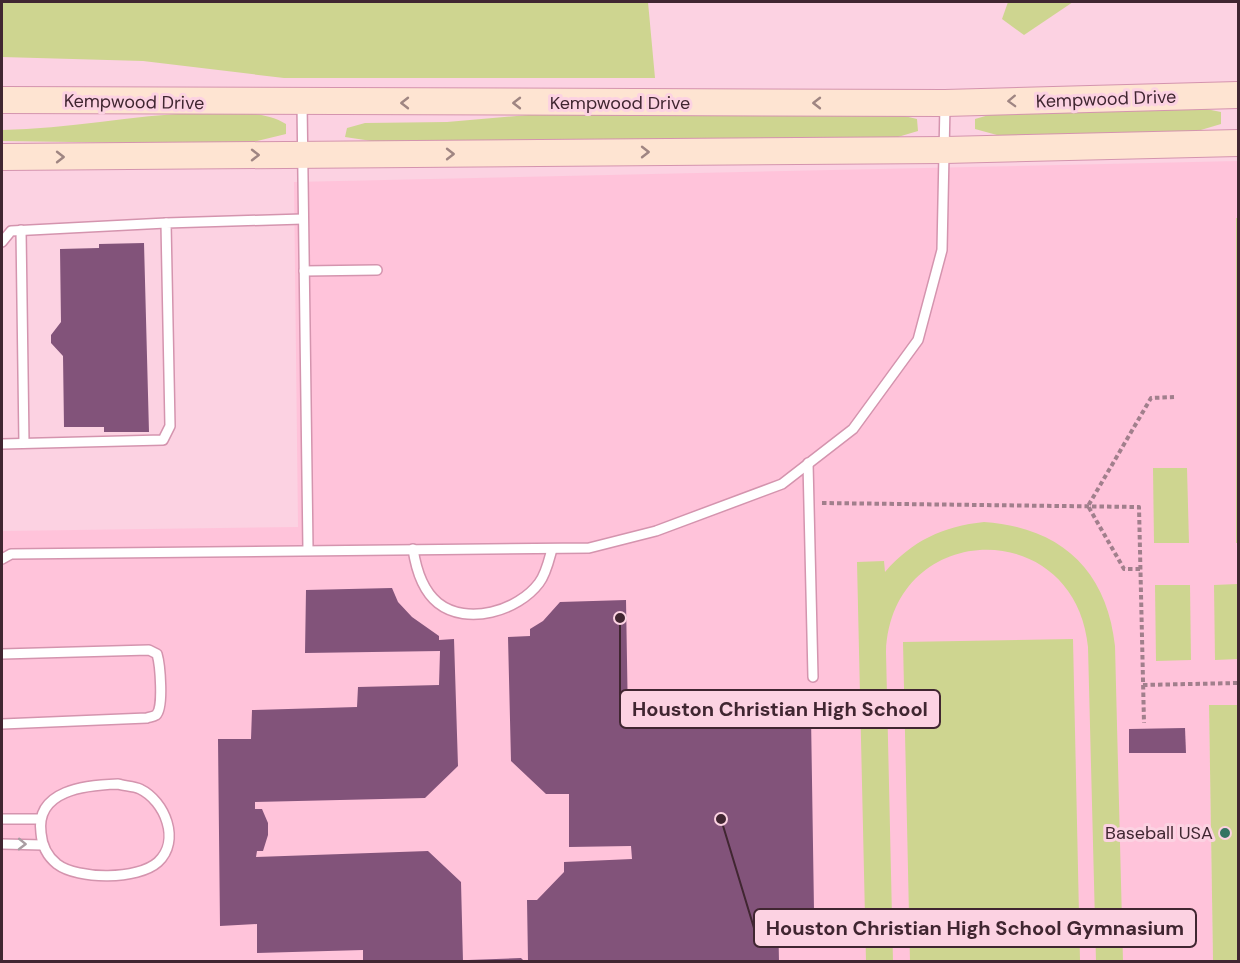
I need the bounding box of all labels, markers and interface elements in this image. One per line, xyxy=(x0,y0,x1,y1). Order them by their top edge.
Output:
street label: Kempwood Drive xyxy=(1035,85,1177,113)
street label: Kempwood Drive xyxy=(64,89,204,115)
street label: Kempwood Drive xyxy=(550,91,690,115)
one-way arrow xyxy=(1008,95,1017,107)
one-way arrow xyxy=(400,97,409,109)
one-way arrow xyxy=(513,97,522,109)
one-way arrow xyxy=(813,97,822,109)
one-way arrow xyxy=(640,146,649,158)
one-way arrow xyxy=(445,148,454,160)
one-way arrow xyxy=(250,149,259,161)
one-way arrow xyxy=(55,151,64,163)
callout: Houston Christian High School xyxy=(620,690,940,728)
text: Houston Christian High School xyxy=(632,696,928,722)
place label: Baseball USA xyxy=(1105,821,1213,845)
marker: Baseball USA xyxy=(1218,826,1232,840)
one-way arrow xyxy=(18,838,27,850)
callout: Houston Christian High School Gymnasium xyxy=(754,909,1196,947)
text: Houston Christian High School Gymnasium xyxy=(766,915,1184,941)

